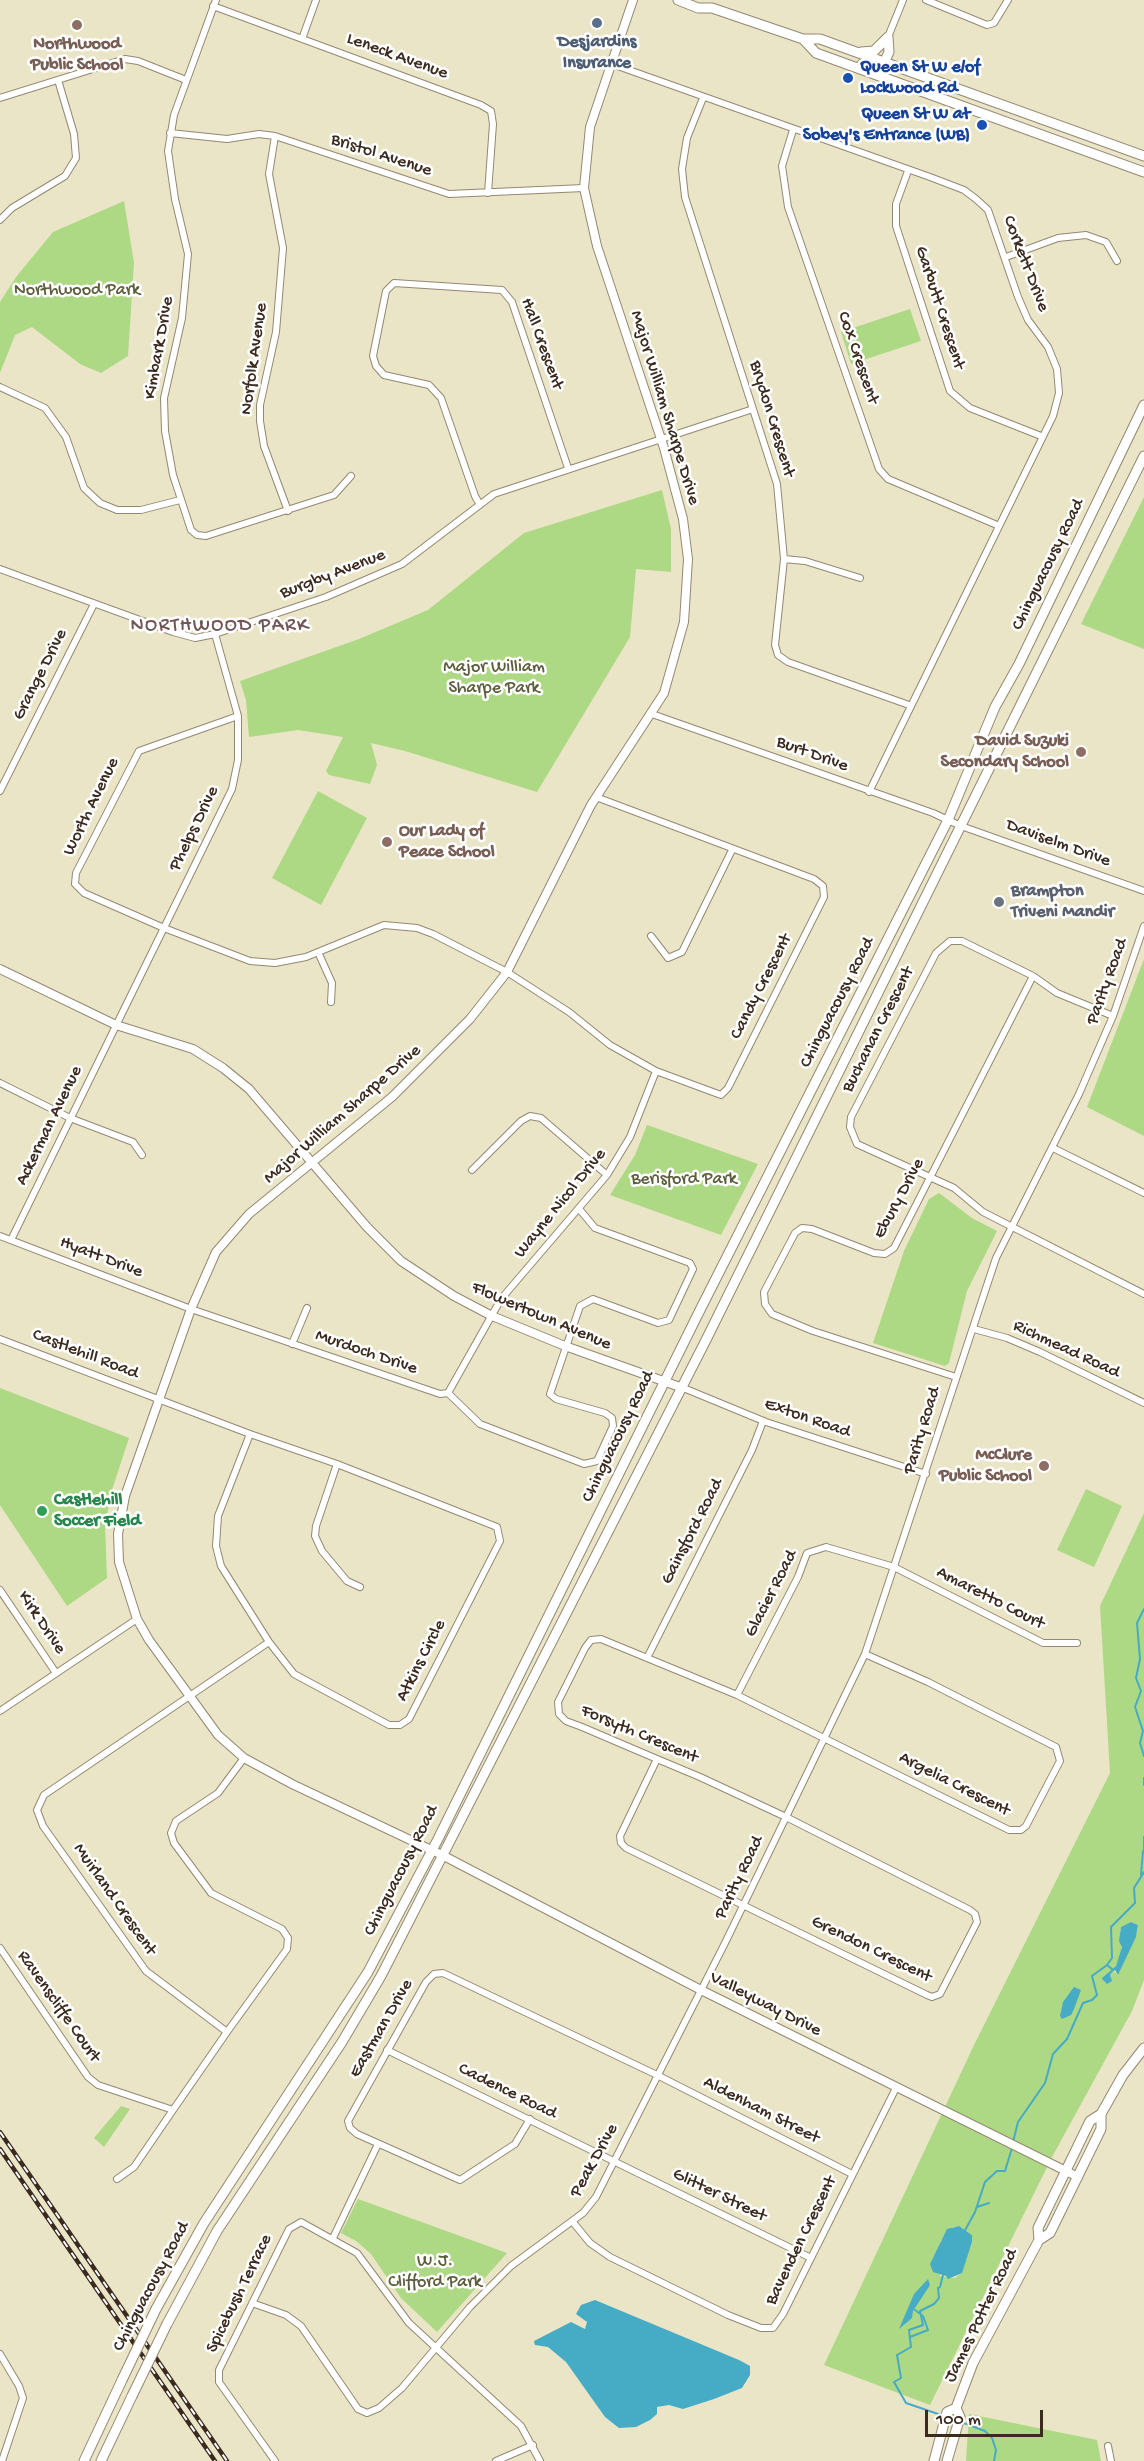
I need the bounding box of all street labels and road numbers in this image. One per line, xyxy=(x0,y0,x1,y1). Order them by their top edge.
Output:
street label: Leneck Avenue xyxy=(343,29,451,85)
street label: Bristol Avenue xyxy=(328,129,434,183)
street label: Corkett Drive xyxy=(997,213,1053,315)
street label: Garbutt Crescent xyxy=(909,244,969,372)
street label: Kimbark Drive xyxy=(140,295,180,401)
street label: Hall Crescent xyxy=(514,295,568,393)
street label: Norfolk Avenue xyxy=(236,302,274,416)
street label: Major William Sharpe Drive xyxy=(624,308,704,508)
street label: Cox Crescent xyxy=(831,309,883,407)
street label: Brydon Crescent xyxy=(743,358,799,480)
street label: Chinguacousy Road xyxy=(1008,496,1090,634)
street label: Burgby Avenue xyxy=(277,545,389,605)
street label: Grange Drive xyxy=(9,626,73,724)
street label: Burt Drive xyxy=(773,732,851,778)
street label: Worth Avenue xyxy=(59,754,125,860)
street label: Phelps Drive xyxy=(165,783,225,875)
street label: Daviselm Drive xyxy=(1003,815,1113,873)
street label: Candy Crescent xyxy=(726,931,798,1043)
street label: Chinguacousy Road xyxy=(796,934,880,1072)
street label: Parity Road xyxy=(1082,936,1134,1028)
street label: Buchanan Crescent xyxy=(838,964,920,1096)
street label: Major William Sharpe Drive xyxy=(260,1041,426,1189)
street label: Ackerman Avenue xyxy=(12,1063,88,1189)
street label: Wayne Nicol Drive xyxy=(510,1145,612,1263)
street label: Ebury Drive xyxy=(870,1155,930,1243)
street label: Hyatt Drive xyxy=(56,1232,146,1284)
street label: Flowertown Avenue xyxy=(468,1278,614,1356)
street label: Richmead Road xyxy=(1009,1316,1123,1384)
street label: Castlehill Road xyxy=(29,1325,141,1385)
street label: Murdoch Drive xyxy=(312,1325,420,1381)
street label: Chinguacousy Road xyxy=(578,1368,660,1506)
street label: Parity Road xyxy=(900,1385,946,1477)
street label: Exton Road xyxy=(761,1394,853,1444)
street label: Gainsford Road xyxy=(657,1476,729,1588)
street label: Glacier Road xyxy=(741,1547,803,1641)
street label: Amaretto Court xyxy=(932,1562,1048,1636)
street label: Kirk Drive xyxy=(12,1587,70,1659)
street label: Atkins Circle xyxy=(392,1617,452,1705)
street label: Forsyth Crescent xyxy=(577,1701,701,1769)
street label: Argelia Crescent xyxy=(895,1748,1013,1822)
street label: Chinguacousy Road xyxy=(360,1802,444,1940)
street label: Parity Road xyxy=(711,1833,769,1923)
street label: Muirland Crescent xyxy=(67,1840,161,1960)
street label: Grendon Crescent xyxy=(807,1911,935,1989)
street label: Ravenscliffe Court xyxy=(11,1947,105,2067)
street label: Valleyway Drive xyxy=(706,1968,824,2042)
street label: Eastman Drive xyxy=(345,1976,419,2082)
street label: Cadence Road xyxy=(454,2059,560,2125)
street label: Aldenham Street xyxy=(699,2072,823,2150)
street label: Peak Drive xyxy=(566,2120,624,2202)
street label: Glitter Street xyxy=(668,2164,770,2228)
street label: Bavenden Crescent xyxy=(761,2173,843,2309)
street label: Chinguacousy Road xyxy=(109,2219,195,2355)
street label: Spicebush Terrace xyxy=(202,2231,278,2357)
street label: James Potter Road xyxy=(940,2246,1024,2386)

